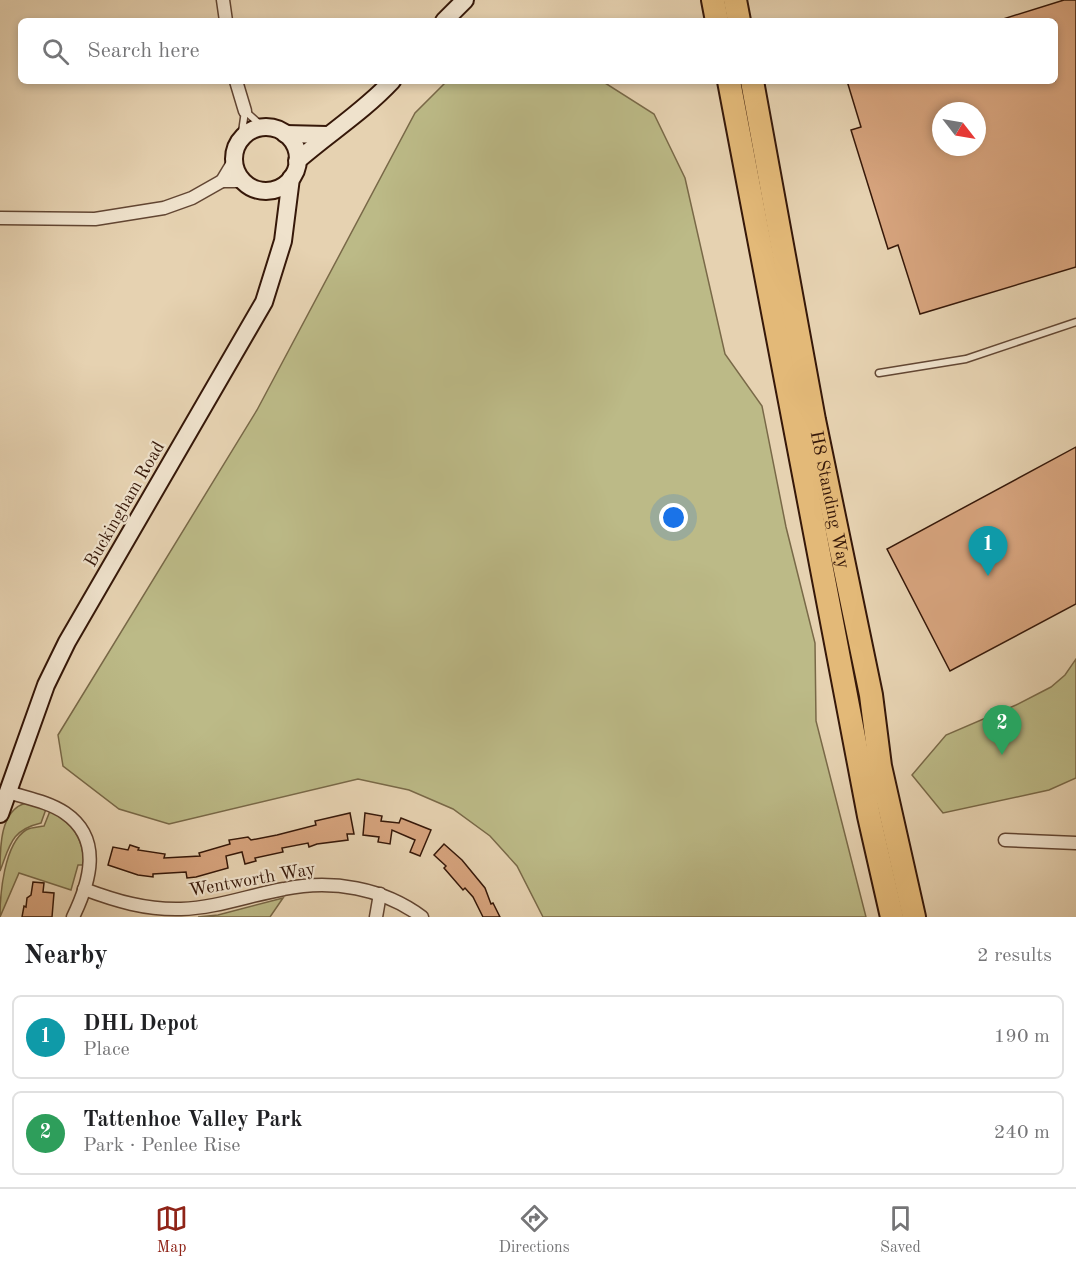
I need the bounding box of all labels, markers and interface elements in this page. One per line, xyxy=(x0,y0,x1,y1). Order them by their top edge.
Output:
search box xyxy=(18,18,1058,84)
icon: search xyxy=(39,35,72,68)
text: Search here xyxy=(87,40,200,62)
north arrow xyxy=(932,102,986,156)
street label: H8 Standing Way xyxy=(806,429,853,571)
street label: Buckingham Road xyxy=(82,439,168,570)
your location xyxy=(659,503,688,532)
pin: 1 xyxy=(968,526,1008,576)
pin: 2 xyxy=(982,706,1022,755)
street label: Wentworth Way xyxy=(187,860,317,900)
text: Nearby xyxy=(24,943,108,969)
text: 2 results xyxy=(977,946,1052,966)
text: DHL Depot xyxy=(83,1013,198,1035)
text: 1 xyxy=(40,1027,51,1047)
text: 190 m xyxy=(994,1027,1050,1047)
text: Place xyxy=(83,1040,130,1060)
text: Tattenhoe Valley Park xyxy=(83,1109,303,1131)
text: 2 xyxy=(40,1123,51,1143)
text: 240 m xyxy=(994,1123,1050,1143)
text: Park · Penlee Rise xyxy=(83,1136,241,1156)
tab: Map xyxy=(155,1202,188,1258)
tab: Directions xyxy=(499,1202,570,1258)
tab: Saved xyxy=(880,1202,921,1258)

